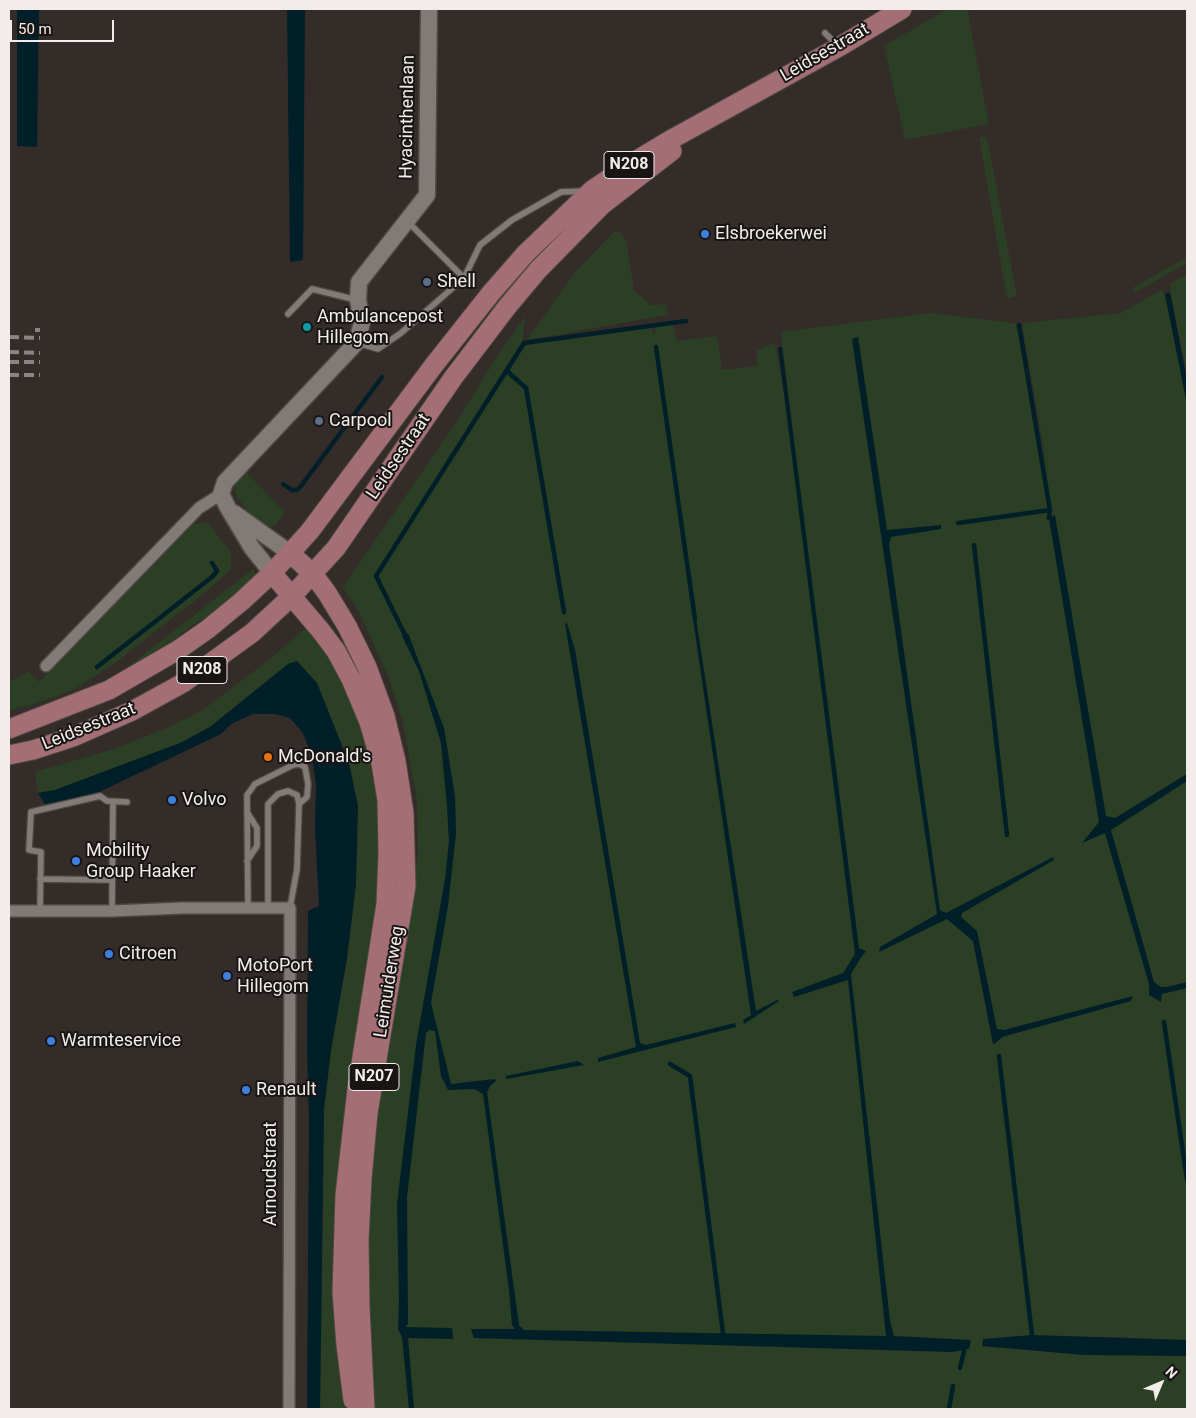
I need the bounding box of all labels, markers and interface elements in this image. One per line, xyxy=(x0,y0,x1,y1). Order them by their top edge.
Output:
scale bar xyxy=(12,10,116,42)
street label: Leidsestraat xyxy=(777,19,873,87)
text: 50 m xyxy=(18,20,52,38)
street label: Hyacinthenlaan xyxy=(396,55,420,179)
road number: N208 xyxy=(604,152,654,178)
place label: Elsbroekerwei xyxy=(715,223,827,245)
marker: Elsbroekerwei xyxy=(699,228,711,240)
place label: Shell xyxy=(437,271,476,293)
marker: Shell xyxy=(421,276,433,288)
place label: Ambulancepost Hillegom xyxy=(317,306,443,348)
marker: Ambulancepost Hillegom xyxy=(301,321,313,333)
place label: Carpool xyxy=(329,410,392,432)
street label: Leidsestraat xyxy=(362,410,436,504)
marker: Carpool xyxy=(313,415,325,427)
road number: N208 xyxy=(177,656,227,684)
street label: Leidsestraat xyxy=(39,698,139,756)
place label: McDonald's xyxy=(278,746,371,768)
marker: McDonald's xyxy=(262,751,274,763)
place label: Volvo xyxy=(182,789,227,811)
marker: Volvo xyxy=(166,794,178,806)
place label: Mobility Group Haaker xyxy=(86,840,196,882)
marker: Mobility Group Haaker xyxy=(70,855,82,867)
street label: Leimuiderweg xyxy=(371,925,409,1039)
place label: Citroen xyxy=(119,943,177,965)
marker: Citroen xyxy=(103,948,115,960)
place label: MotoPort Hillegom xyxy=(237,955,313,998)
marker: MotoPort Hillegom xyxy=(221,970,233,982)
place label: Warmteservice xyxy=(61,1030,181,1052)
marker: Warmteservice xyxy=(45,1035,57,1047)
road number: N207 xyxy=(349,1064,399,1090)
place label: Renault xyxy=(256,1079,317,1101)
marker: Renault xyxy=(240,1084,252,1096)
street label: Arnoudstraat xyxy=(260,1122,282,1226)
north arrow xyxy=(1136,1358,1186,1408)
text: N xyxy=(1162,1363,1181,1382)

